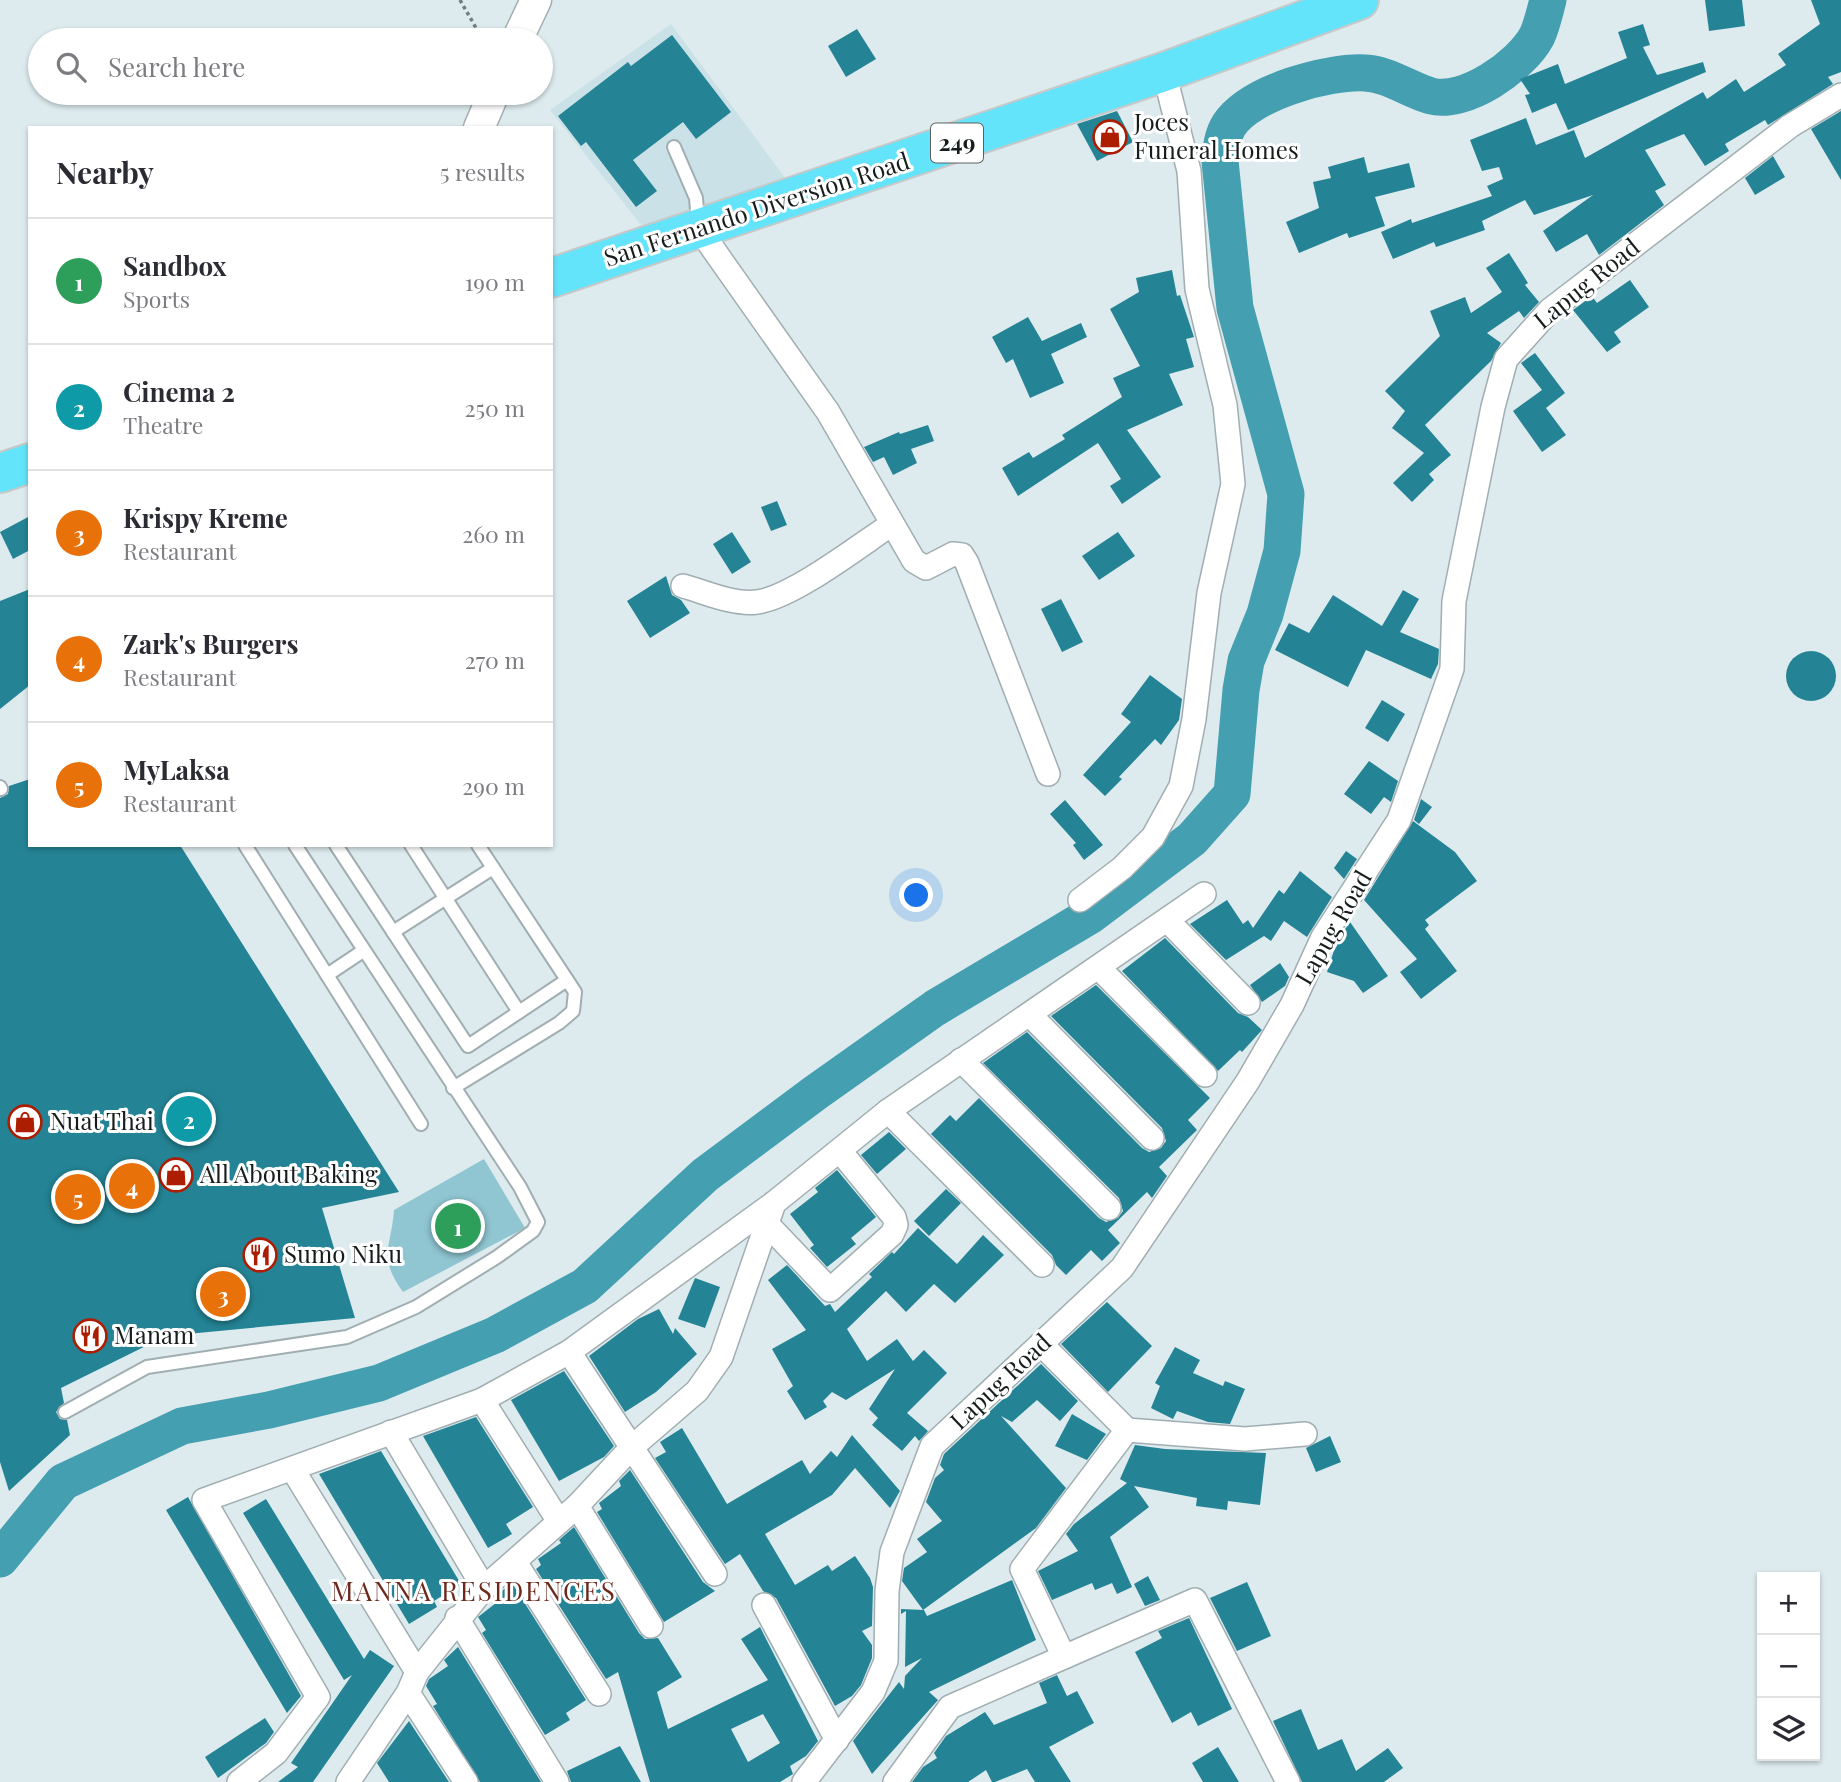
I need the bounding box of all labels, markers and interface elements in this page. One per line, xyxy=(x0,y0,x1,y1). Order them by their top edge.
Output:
search box xyxy=(28,28,553,105)
icon: search xyxy=(52,48,90,86)
text: Search here xyxy=(108,49,245,84)
place label: Joces Funeral Homes xyxy=(1133,105,1299,165)
shop icon: Joces Funeral Homes xyxy=(1091,118,1129,156)
road number: 249 xyxy=(931,124,983,162)
street label: San Fernando Diversion Road xyxy=(600,144,913,273)
text: Nearby xyxy=(56,152,154,192)
text: 5 results xyxy=(440,156,525,187)
street label: Lapug Road xyxy=(1526,230,1645,335)
text: Sandbox xyxy=(123,248,227,283)
text: 1 xyxy=(75,266,83,297)
text: 190 m xyxy=(465,266,525,297)
text: Sports xyxy=(123,283,190,314)
text: Cinema 2 xyxy=(123,374,235,409)
text: 2 xyxy=(73,392,85,423)
text: 250 m xyxy=(464,392,525,423)
text: Theatre xyxy=(123,409,203,440)
text: Krispy Kreme xyxy=(123,500,288,535)
text: 3 xyxy=(73,518,85,549)
text: 260 m xyxy=(462,518,525,549)
text: Restaurant xyxy=(123,535,236,566)
text: Zark's Burgers xyxy=(123,626,298,661)
text: 4 xyxy=(73,644,85,675)
text: 270 m xyxy=(465,644,525,675)
text: Restaurant xyxy=(123,661,236,692)
text: MyLaksa xyxy=(123,752,230,787)
text: 5 xyxy=(74,770,84,801)
text: 290 m xyxy=(462,770,525,801)
text: Restaurant xyxy=(123,787,236,818)
street label: Lapug Road xyxy=(1287,864,1378,990)
your location xyxy=(899,878,933,912)
pin: 2 xyxy=(166,1093,212,1145)
shop icon: Nuat Thai xyxy=(6,1103,44,1141)
place label: Nuat Thai xyxy=(50,1104,154,1136)
shop icon: All About Baking xyxy=(157,1156,195,1194)
place label: All About Baking xyxy=(199,1157,378,1189)
pin: 4 xyxy=(109,1160,155,1212)
pin: 5 xyxy=(55,1171,101,1223)
pin: 1 xyxy=(435,1200,481,1252)
restaurant icon: Sumo Niku xyxy=(241,1236,279,1274)
place label: Sumo Niku xyxy=(284,1237,402,1269)
pin: 3 xyxy=(200,1268,246,1320)
restaurant icon: Manam xyxy=(71,1317,109,1355)
place label: Manam xyxy=(114,1318,194,1350)
street label: Lapug Road xyxy=(942,1325,1057,1436)
map controls xyxy=(1757,1572,1820,1761)
button: + xyxy=(1757,1572,1820,1635)
district label: MANNA RESIDENCES xyxy=(331,1573,617,1608)
button: − xyxy=(1757,1635,1820,1698)
button: layers xyxy=(1757,1698,1820,1761)

